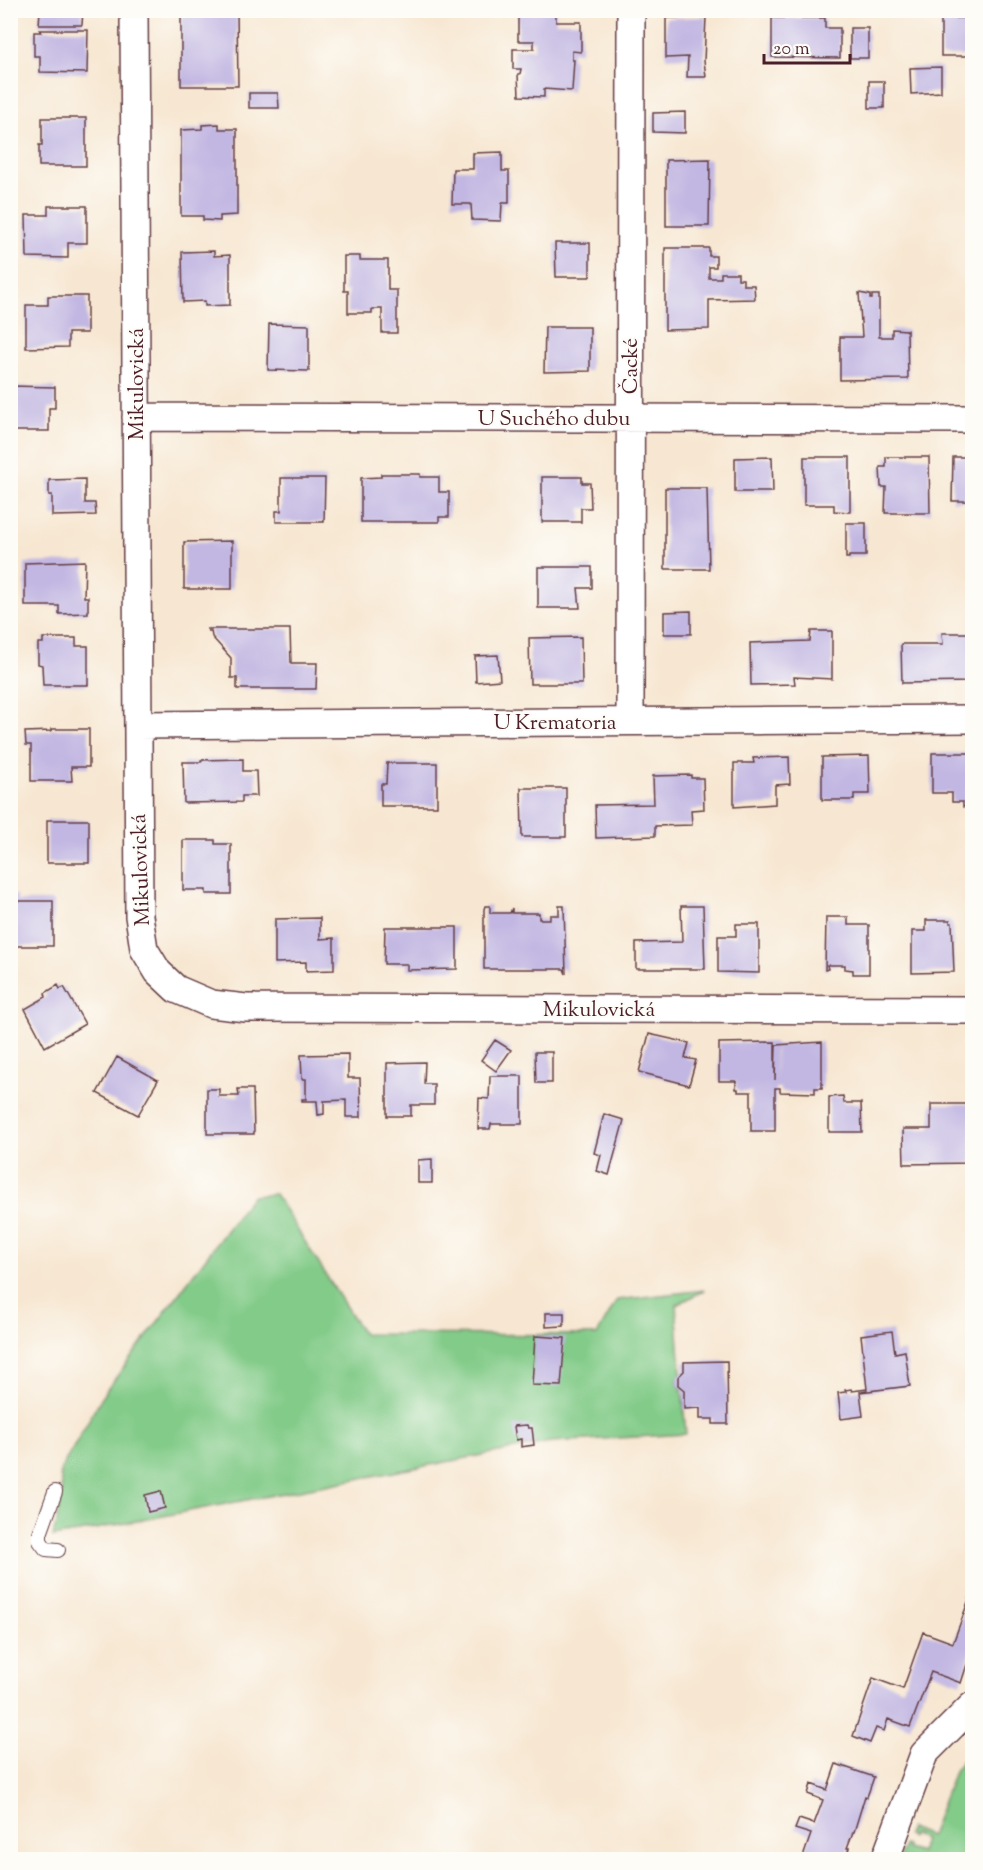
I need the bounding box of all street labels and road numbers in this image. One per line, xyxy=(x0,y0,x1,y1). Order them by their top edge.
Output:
street label: Mikulovická xyxy=(123,328,153,440)
street label: Čacké xyxy=(617,338,647,394)
street label: U Suchého dubu xyxy=(478,405,630,435)
street label: U Krematoria xyxy=(493,709,617,739)
street label: Mikulovická xyxy=(125,813,159,927)
street label: Mikulovická xyxy=(543,996,655,1026)

